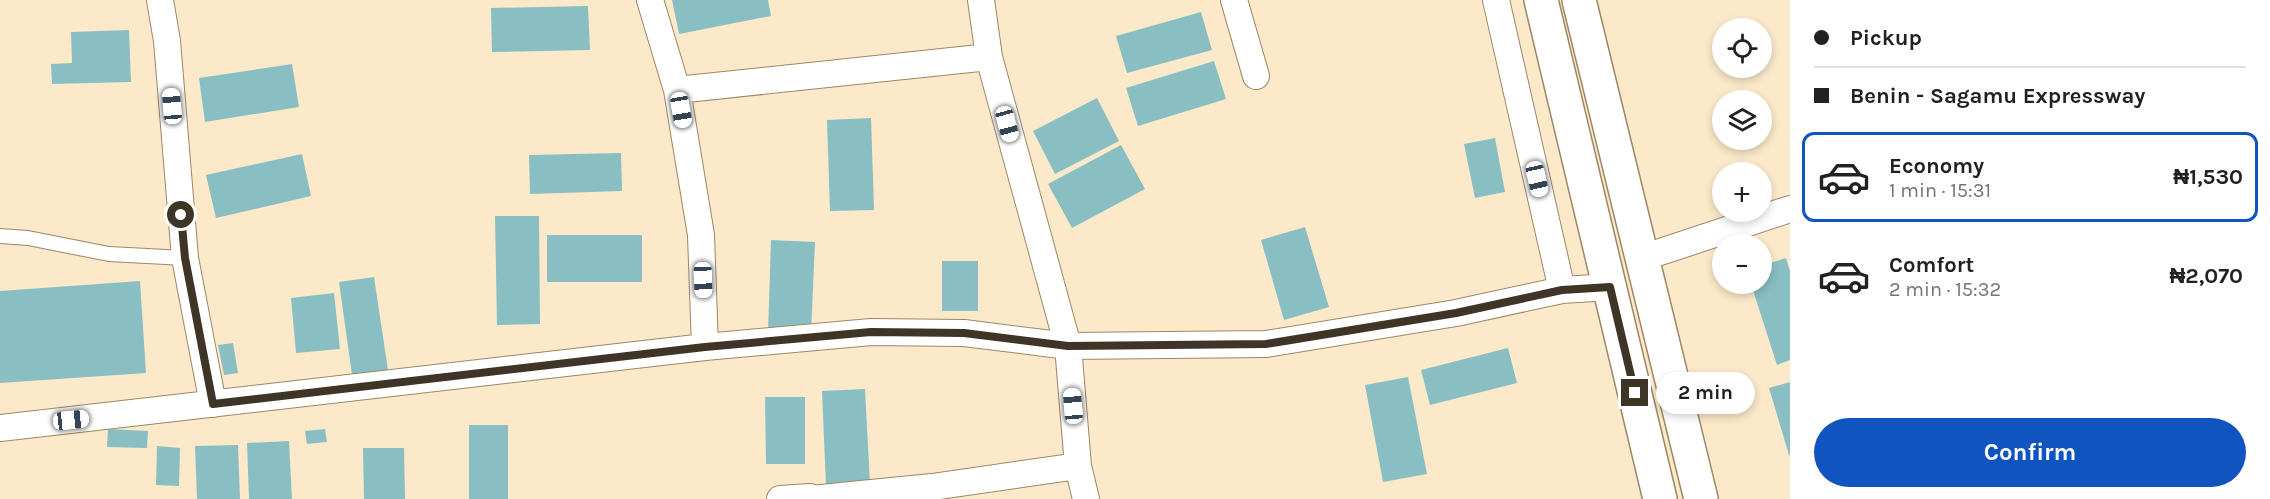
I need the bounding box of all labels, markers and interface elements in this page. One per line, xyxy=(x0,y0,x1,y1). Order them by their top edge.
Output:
map controls xyxy=(1712,18,1772,294)
button: locate xyxy=(1712,18,1772,78)
text: Pickup xyxy=(1850,25,1922,51)
text: Benin - Sagamu Expressway xyxy=(1850,83,2145,109)
car xyxy=(161,87,183,125)
button: layers xyxy=(1712,90,1772,150)
car xyxy=(669,91,693,129)
car xyxy=(994,104,1020,144)
icon: car xyxy=(1817,150,1871,204)
text: Economy xyxy=(1889,153,1984,179)
car xyxy=(1524,159,1550,199)
button: + xyxy=(1712,162,1772,222)
text: ₦1,530 xyxy=(2173,164,2243,190)
text: 1 min · 15:31 xyxy=(1889,179,1991,202)
route start xyxy=(167,201,194,228)
button: − xyxy=(1712,234,1772,294)
icon: car xyxy=(1817,249,1871,303)
text: Comfort xyxy=(1889,252,1974,278)
car xyxy=(693,262,713,298)
text: ₦2,070 xyxy=(2169,263,2243,289)
text: 2 min · 15:32 xyxy=(1889,278,2001,301)
callout: 2 min xyxy=(1656,372,1755,414)
route end xyxy=(1621,379,1648,406)
text: 2 min xyxy=(1678,381,1733,404)
car xyxy=(1062,387,1084,425)
car xyxy=(52,409,90,431)
button: Confirm xyxy=(1814,418,2246,487)

